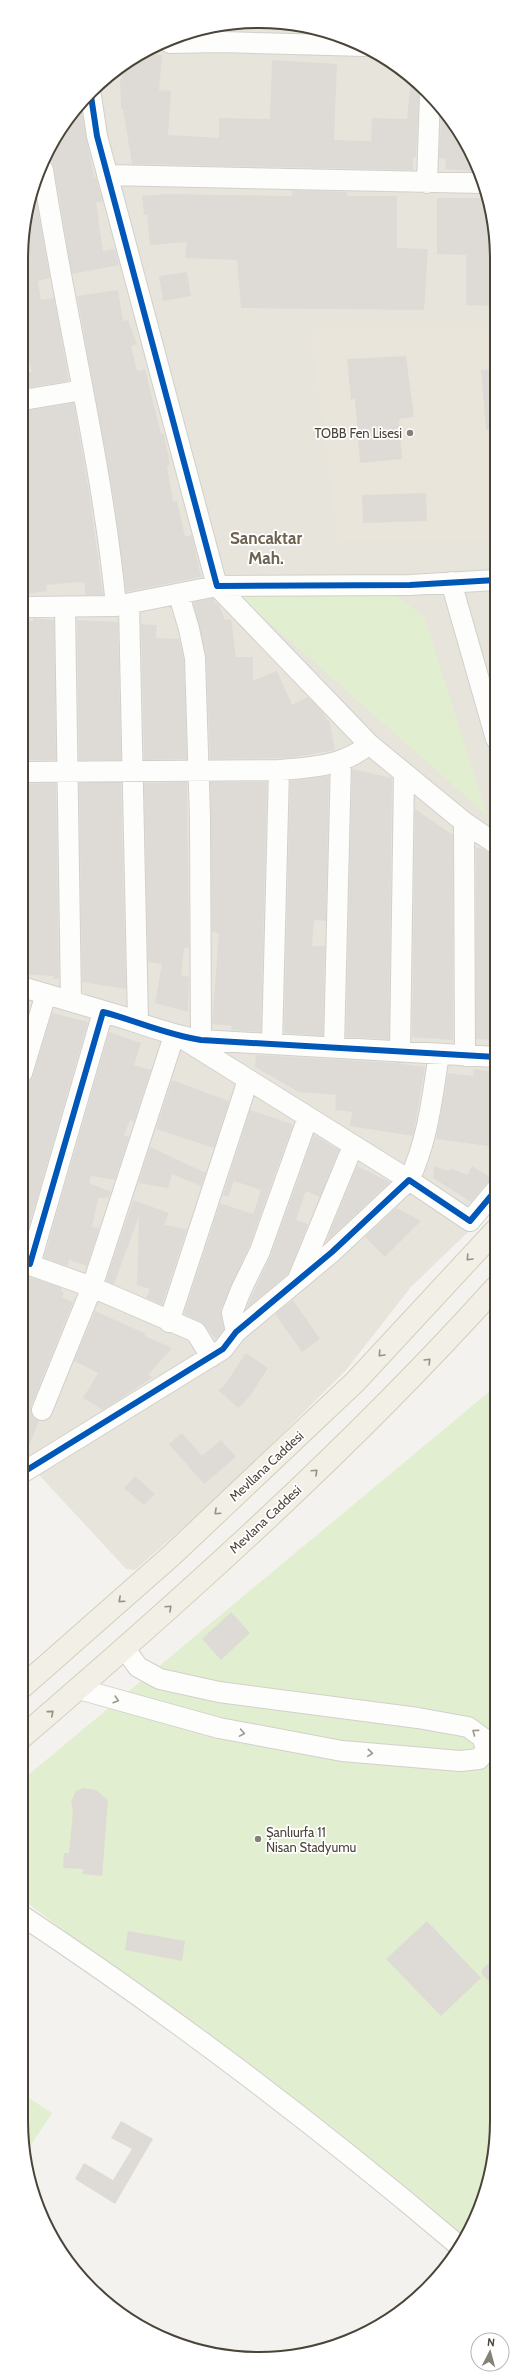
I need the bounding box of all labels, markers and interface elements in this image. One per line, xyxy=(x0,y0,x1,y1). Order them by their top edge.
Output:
place label: TOBB Fen Lisesi xyxy=(314,425,402,441)
marker: TOBB Fen Lisesi xyxy=(405,428,415,438)
district label: Sancaktar Mah. xyxy=(230,528,302,568)
one-way arrow xyxy=(466,1253,474,1261)
one-way arrow xyxy=(379,1349,386,1356)
one-way arrow xyxy=(423,1358,431,1365)
street label: Mevllana Caddesi xyxy=(226,1428,306,1504)
one-way arrow xyxy=(310,1469,318,1476)
street label: Mevlana Caddesi xyxy=(226,1482,304,1556)
one-way arrow xyxy=(214,1507,222,1515)
one-way arrow xyxy=(118,1595,126,1603)
one-way arrow xyxy=(164,1605,172,1613)
one-way arrow xyxy=(112,1695,119,1704)
one-way arrow xyxy=(46,1710,54,1718)
one-way arrow xyxy=(239,1728,245,1736)
one-way arrow xyxy=(472,1730,479,1737)
one-way arrow xyxy=(367,1749,373,1758)
place label: Şanlıurfa 11 Nisan Stadyumu xyxy=(266,1824,357,1855)
marker: Şanlıurfa 11 Nisan Stadyumu xyxy=(253,1834,263,1844)
north arrow xyxy=(470,2332,510,2372)
text: N xyxy=(486,2335,496,2349)

